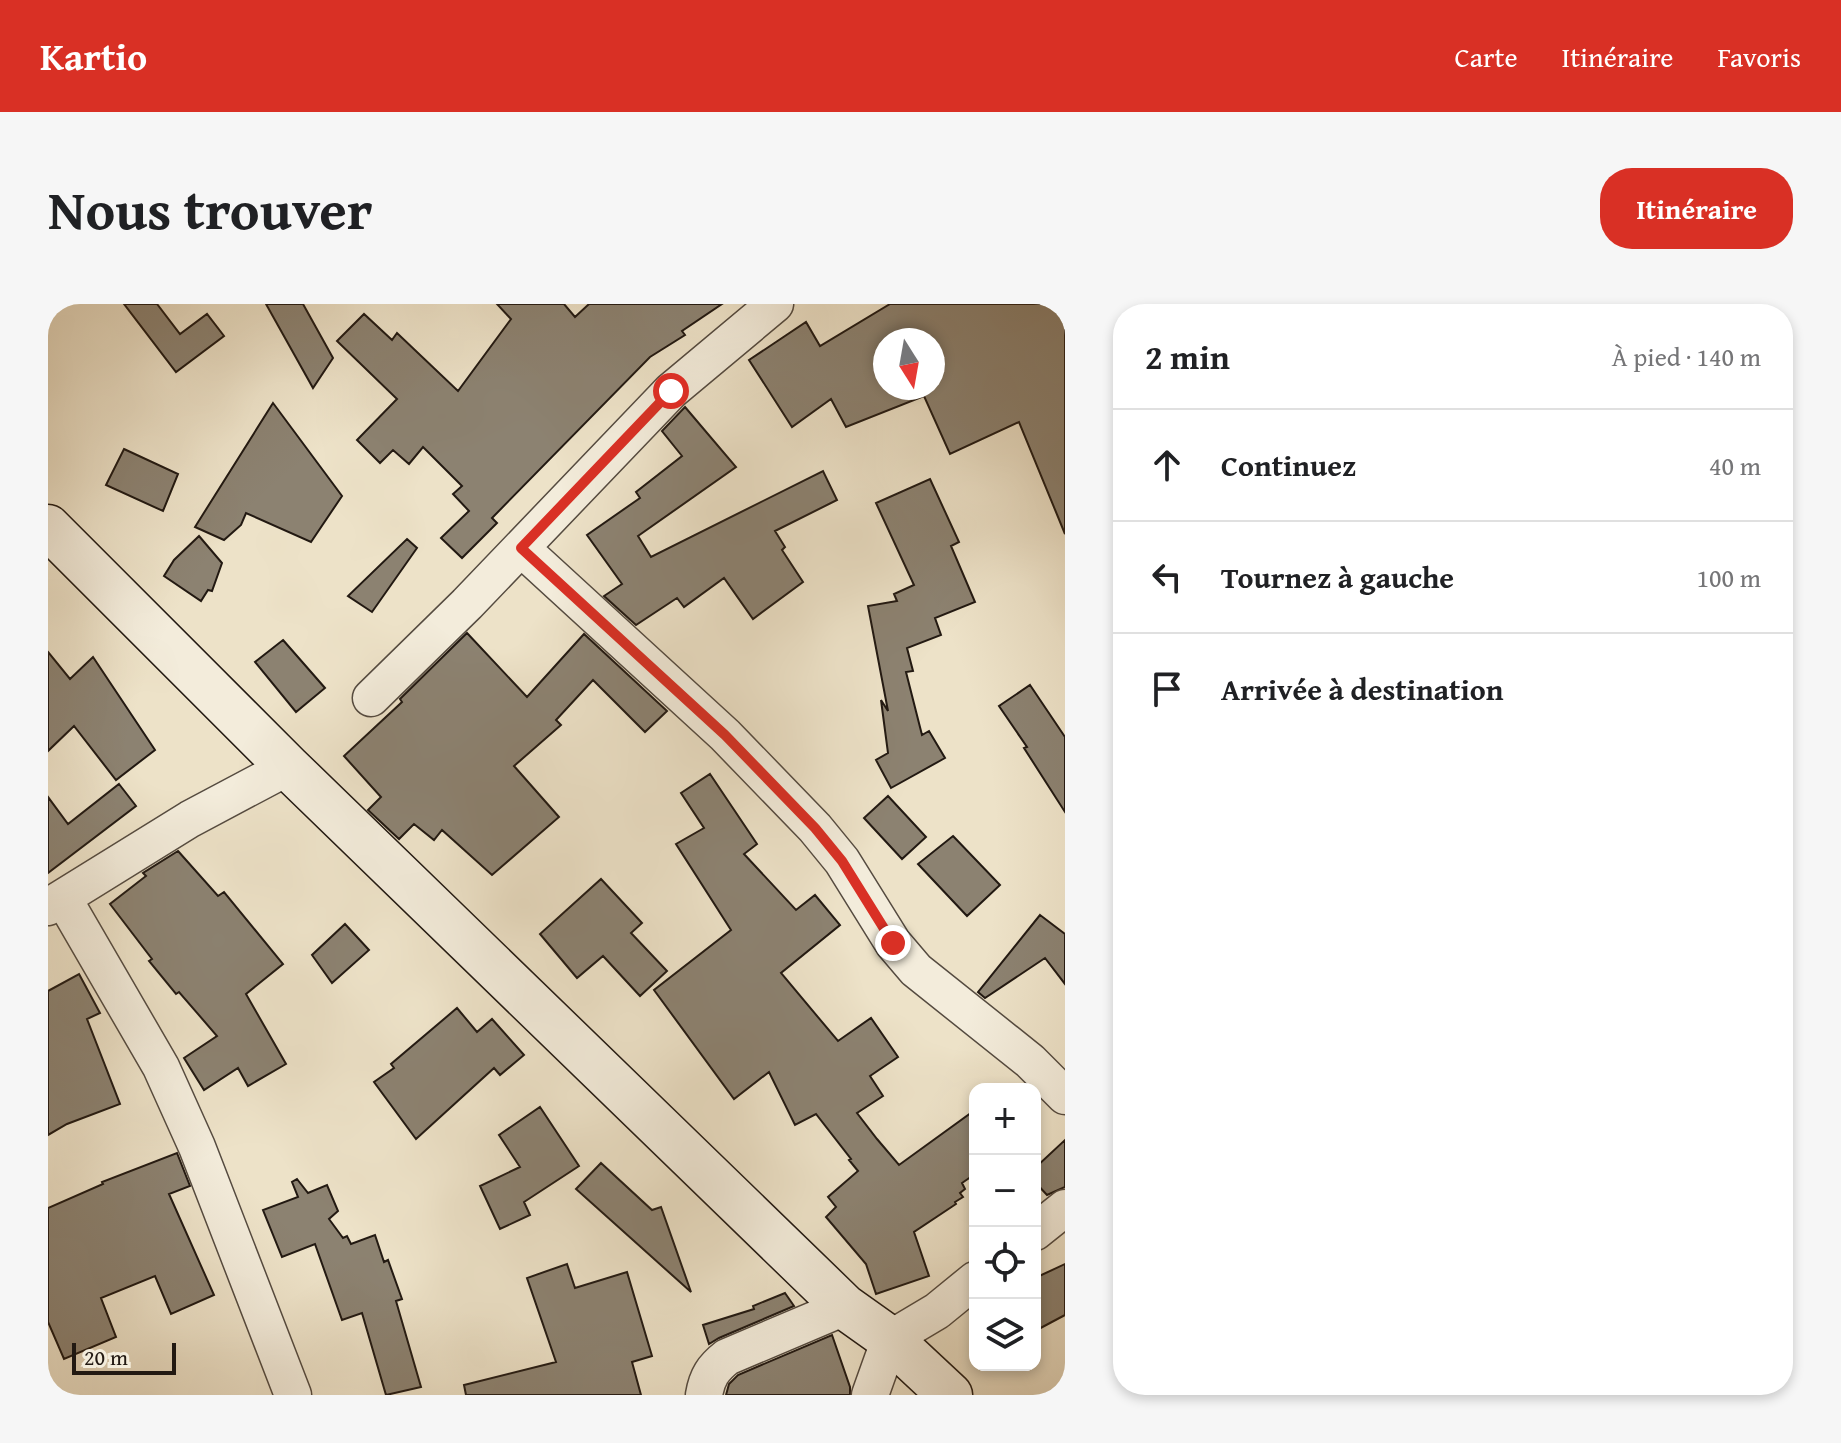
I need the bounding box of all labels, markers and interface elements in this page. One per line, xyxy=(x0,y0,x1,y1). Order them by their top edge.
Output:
text: Kartio xyxy=(40,28,147,84)
text: Carte xyxy=(1455,36,1518,77)
text: Itinéraire xyxy=(1562,36,1673,77)
text: Favoris xyxy=(1717,36,1801,77)
text: Nous trouver xyxy=(48,167,372,250)
button: Itinéraire xyxy=(1600,168,1793,249)
north arrow xyxy=(873,328,945,400)
text: 2 min xyxy=(1145,332,1230,381)
text: À pied · 140 m xyxy=(1612,337,1761,376)
route start xyxy=(653,373,689,409)
icon: ahead xyxy=(1145,443,1189,487)
text: Continuez xyxy=(1221,443,1356,487)
text: 40 m xyxy=(1709,446,1761,485)
icon: left xyxy=(1145,555,1189,599)
text: Tournez à gauche xyxy=(1221,555,1454,599)
text: 100 m xyxy=(1696,558,1761,597)
icon: arrive xyxy=(1145,667,1189,711)
text: Arrivée à destination xyxy=(1221,667,1503,711)
route end xyxy=(875,925,911,961)
map controls xyxy=(969,1083,1041,1371)
button: + xyxy=(969,1083,1041,1155)
button: − xyxy=(969,1155,1041,1227)
button: locate xyxy=(969,1227,1041,1299)
button: layers xyxy=(969,1299,1041,1371)
scale bar xyxy=(72,1339,176,1375)
text: 20 m xyxy=(84,1341,128,1373)

